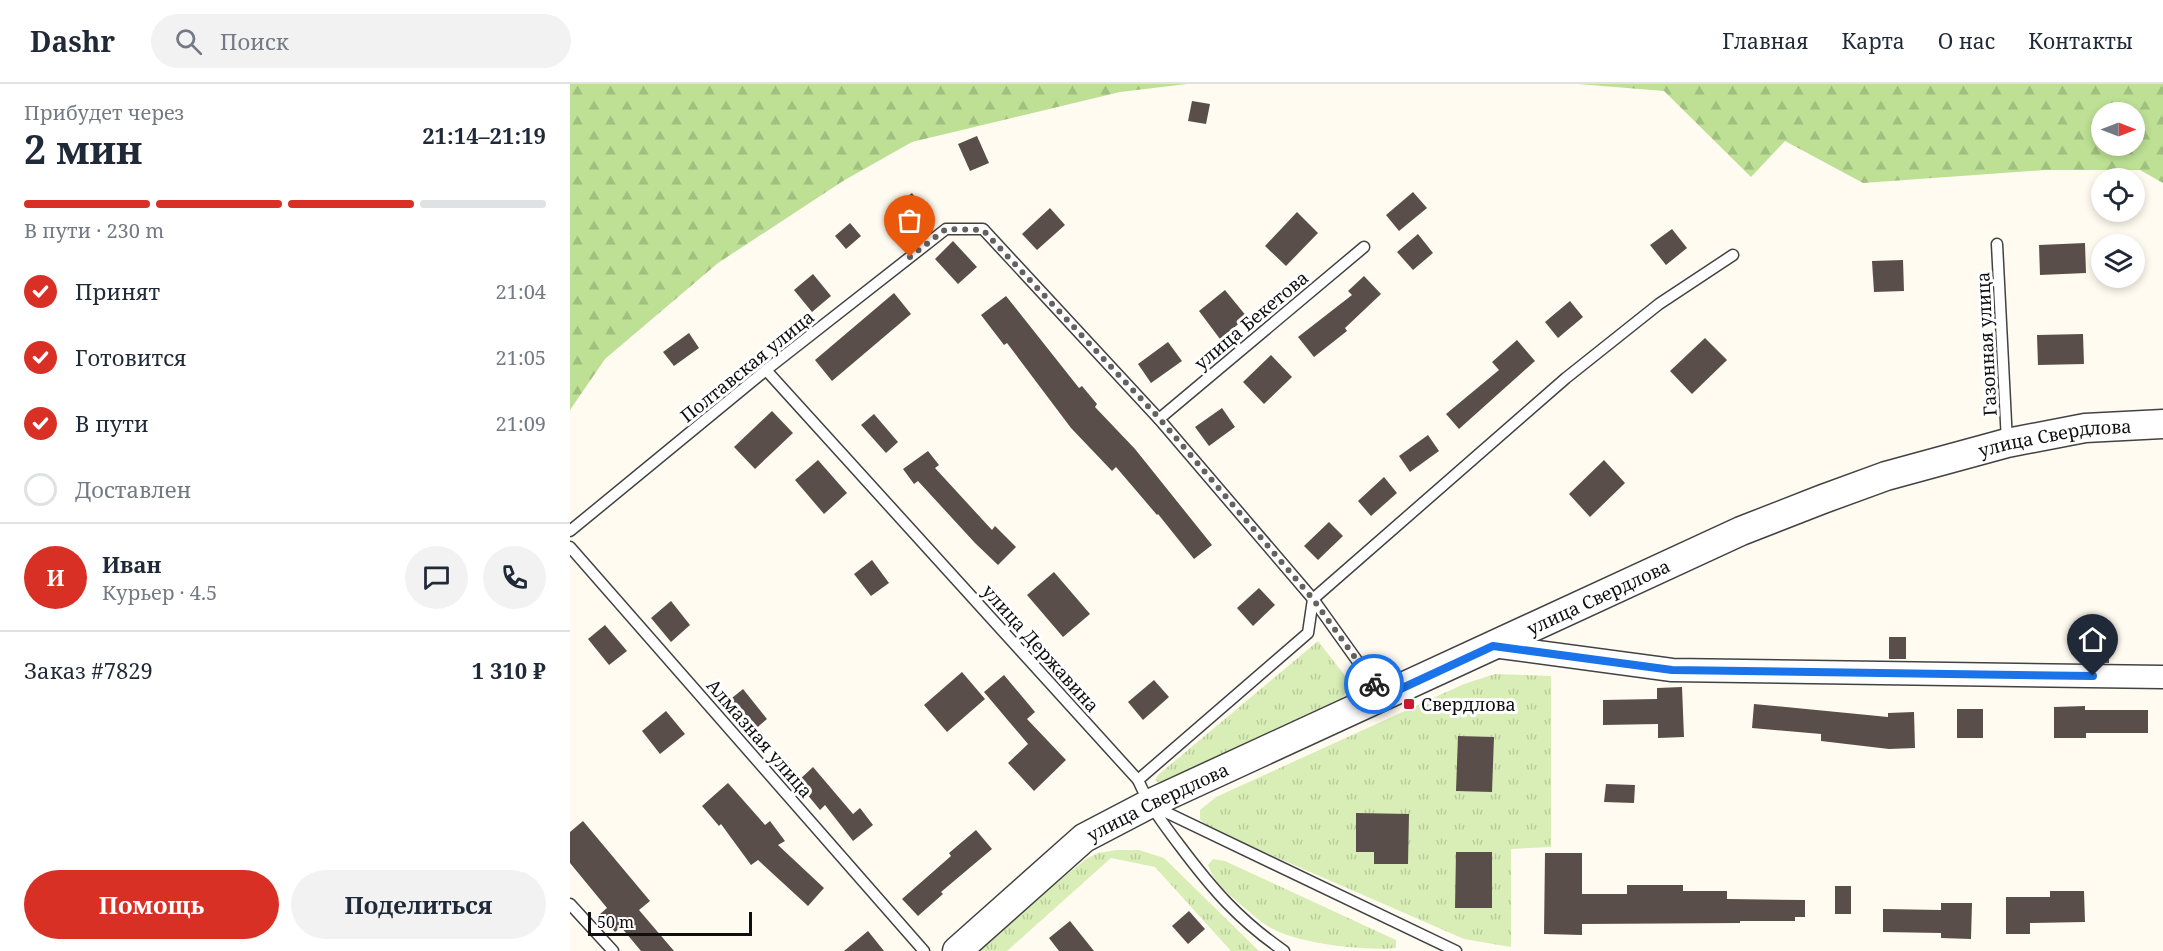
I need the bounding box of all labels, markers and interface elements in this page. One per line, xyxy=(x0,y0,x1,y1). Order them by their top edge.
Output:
search box xyxy=(151,14,571,68)
text: Dashr xyxy=(30,22,115,60)
icon: search xyxy=(172,25,205,58)
text: Поиск xyxy=(220,26,289,56)
text: Главная xyxy=(1722,27,1809,55)
text: Карта xyxy=(1842,27,1905,55)
text: О нас xyxy=(1938,27,1995,55)
text: Контакты xyxy=(2028,27,2133,55)
text: Прибудет через xyxy=(24,99,184,126)
north arrow xyxy=(2091,102,2145,156)
map controls xyxy=(2091,102,2145,288)
text: 21:14–21:19 xyxy=(422,120,546,150)
text: 2 мин xyxy=(24,122,142,175)
button: locate xyxy=(2091,168,2145,222)
pin xyxy=(884,195,935,257)
icon: bag xyxy=(893,204,926,237)
text: В пути · 230 m xyxy=(24,217,164,244)
button: layers xyxy=(2091,234,2145,288)
street label: улица Бекетова xyxy=(1189,265,1313,375)
street label: Газонная улица xyxy=(1970,271,2002,417)
icon: check xyxy=(24,275,57,308)
text: Принят xyxy=(75,276,160,306)
text: 21:04 xyxy=(496,278,546,305)
street label: Полтавская улица xyxy=(675,305,819,427)
icon: check xyxy=(24,341,57,374)
text: Готовится xyxy=(75,342,187,372)
text: 21:05 xyxy=(496,344,546,371)
icon: check xyxy=(24,407,57,440)
text: В пути xyxy=(75,408,149,438)
text: 21:09 xyxy=(496,410,546,437)
street label: улица Свердлова xyxy=(1975,414,2132,462)
text: Доставлен xyxy=(75,474,191,504)
button: chat xyxy=(405,546,468,609)
button: phone xyxy=(483,546,546,609)
text: Иван xyxy=(102,549,161,579)
street label: улица Свердлова xyxy=(1523,553,1674,640)
text: И xyxy=(46,562,65,592)
text: Курьер · 4.5 xyxy=(102,579,217,606)
street label: улица Державина xyxy=(977,579,1105,717)
pin xyxy=(2067,614,2118,676)
icon: home xyxy=(2076,623,2109,656)
courier xyxy=(1344,654,1404,714)
text: Заказ #7829 xyxy=(24,655,153,685)
text: 1 310 ₽ xyxy=(472,655,546,685)
icon: bike xyxy=(1358,668,1391,701)
street label: Алмазная улица xyxy=(702,673,818,803)
place label: Свердлова xyxy=(1421,692,1516,716)
marker: Свердлова xyxy=(1402,697,1416,711)
street label: улица Свердлова xyxy=(1082,757,1232,847)
button: Помощь xyxy=(24,870,279,939)
button: Поделиться xyxy=(291,870,546,939)
scale bar xyxy=(588,909,752,936)
text: 50 m xyxy=(597,911,634,933)

